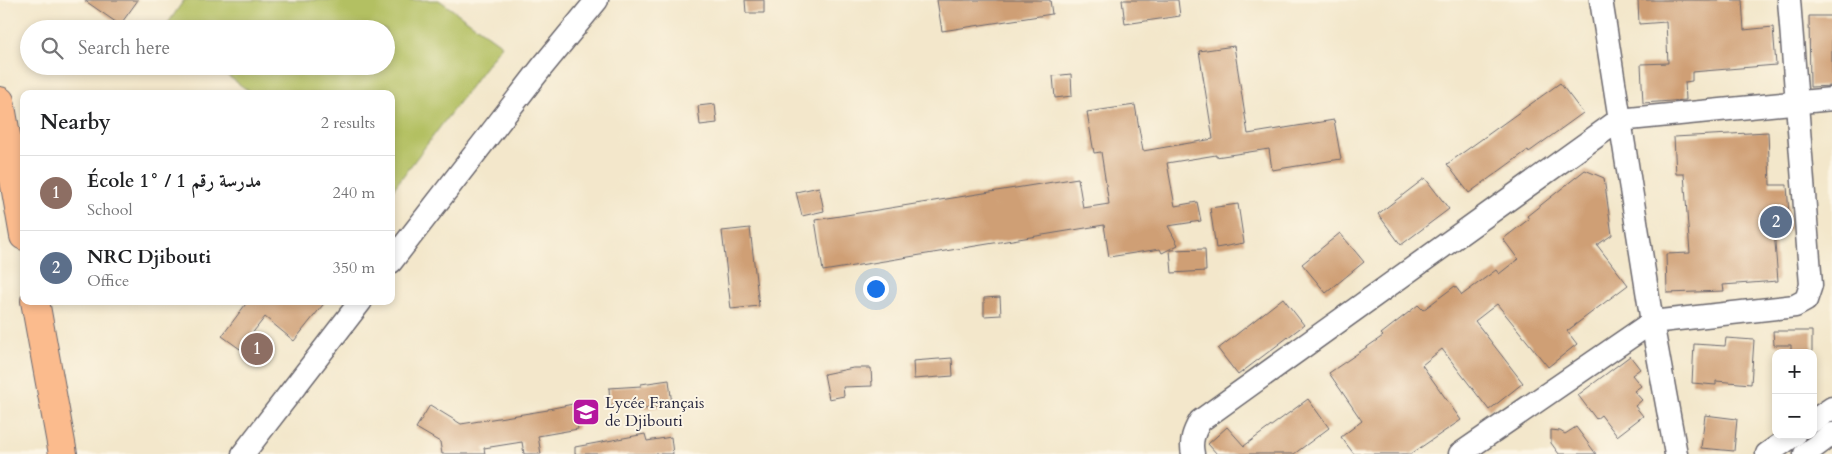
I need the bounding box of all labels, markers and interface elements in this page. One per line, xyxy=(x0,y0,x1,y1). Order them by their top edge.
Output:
search box xyxy=(20,20,395,75)
icon: search xyxy=(38,34,66,62)
text: Search here xyxy=(78,35,170,61)
text: Nearby xyxy=(40,108,111,137)
text: 2 results xyxy=(321,112,375,134)
text: École 1° / مدرسة رقم 1 xyxy=(87,168,261,194)
text: 1 xyxy=(52,182,60,204)
text: 240 m xyxy=(333,182,375,204)
text: School xyxy=(87,199,132,221)
pin: 2 xyxy=(1760,203,1792,241)
text: NRC Djibouti xyxy=(87,244,211,270)
text: 2 xyxy=(52,257,60,279)
text: 350 m xyxy=(333,257,375,279)
text: Office xyxy=(87,270,129,292)
your location xyxy=(863,276,889,302)
pin: 1 xyxy=(241,330,273,368)
map controls xyxy=(1772,349,1817,439)
button: + xyxy=(1772,349,1817,394)
place label: Lycée Français de Djibouti xyxy=(605,392,704,432)
button: − xyxy=(1772,394,1817,439)
school or university icon: Lycée Français de Djibouti xyxy=(571,397,601,427)

